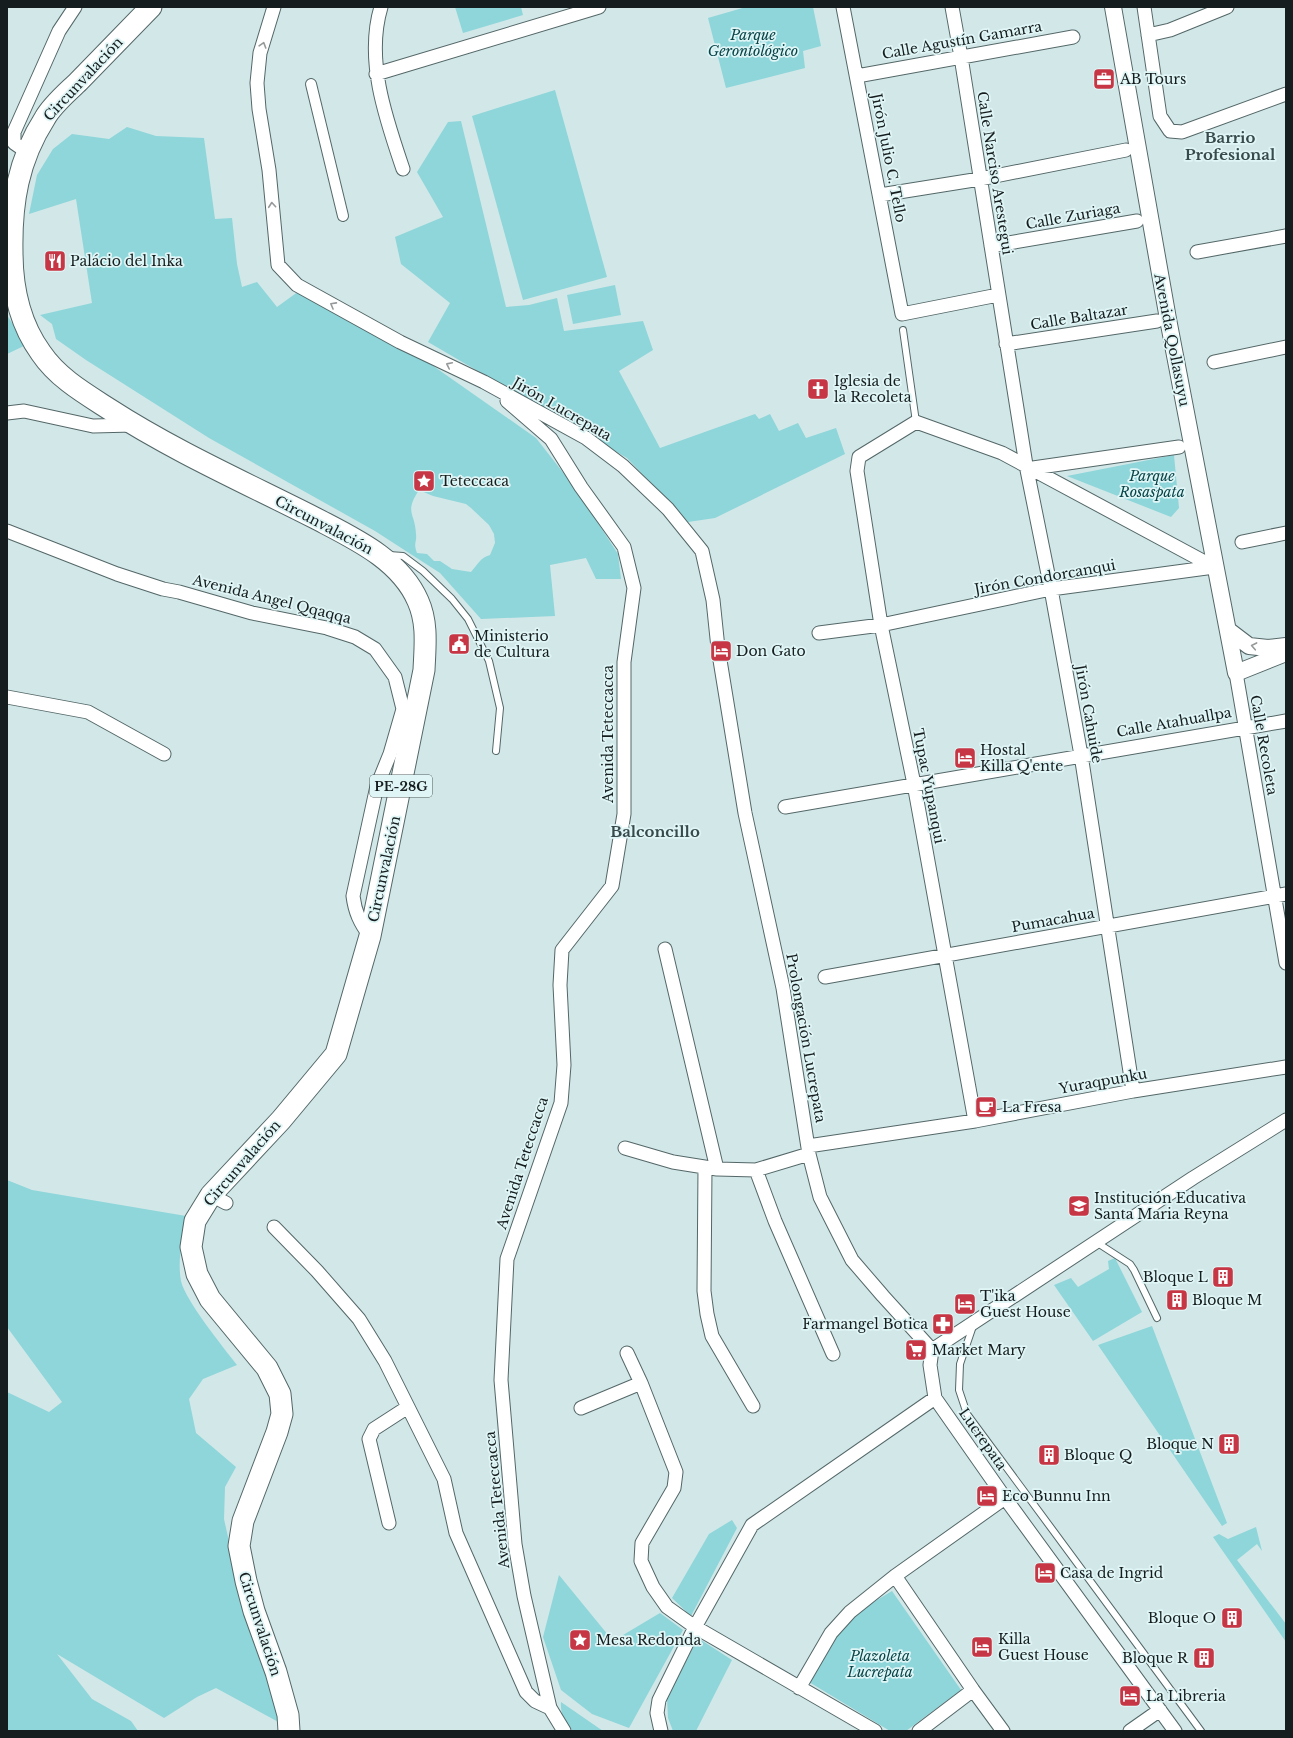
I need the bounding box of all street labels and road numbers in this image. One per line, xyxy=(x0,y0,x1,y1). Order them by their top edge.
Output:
street label: Calle Agustín Gamarra xyxy=(881,17,1044,63)
street label: Circunvalación xyxy=(39,33,127,125)
street label: Jirón Julio C. Tello xyxy=(867,90,910,224)
street label: Calle Narciso Arestegui xyxy=(973,90,1017,256)
street label: Calle Zuriaga xyxy=(1024,199,1122,233)
street label: Avenida Qollasuyu xyxy=(1150,271,1194,409)
street label: Calle Baltazar xyxy=(1029,300,1129,334)
street label: Jirón Lucrepata xyxy=(508,372,615,445)
street label: Circunvalación xyxy=(272,492,376,559)
street label: Jirón Condorcanqui xyxy=(971,556,1117,599)
street label: Avenida Angel Qqaqqa xyxy=(190,570,353,627)
street label: Jirón Cahuide xyxy=(1071,661,1107,765)
street label: Avenida Teteccacca xyxy=(599,665,617,804)
street label: Calle Recoleta xyxy=(1246,694,1282,797)
street label: Calle Atahuallpa xyxy=(1115,703,1233,741)
street label: Tupac Yupanqui xyxy=(909,727,949,845)
road number: PE-28G xyxy=(370,775,432,797)
street label: Circunvalación xyxy=(364,814,404,924)
street label: Pumacahua xyxy=(1010,904,1096,936)
street label: Prolongación Lucrepata xyxy=(782,952,830,1124)
street label: Yuraqpunku xyxy=(1057,1064,1149,1098)
street label: Avenida Teteccacca xyxy=(492,1094,552,1232)
street label: Circunvalación xyxy=(200,1116,285,1210)
street label: Lucrepata xyxy=(955,1404,1011,1474)
street label: Avenida Teteccacca xyxy=(481,1430,513,1571)
street label: Circunvalación xyxy=(235,1570,285,1679)

